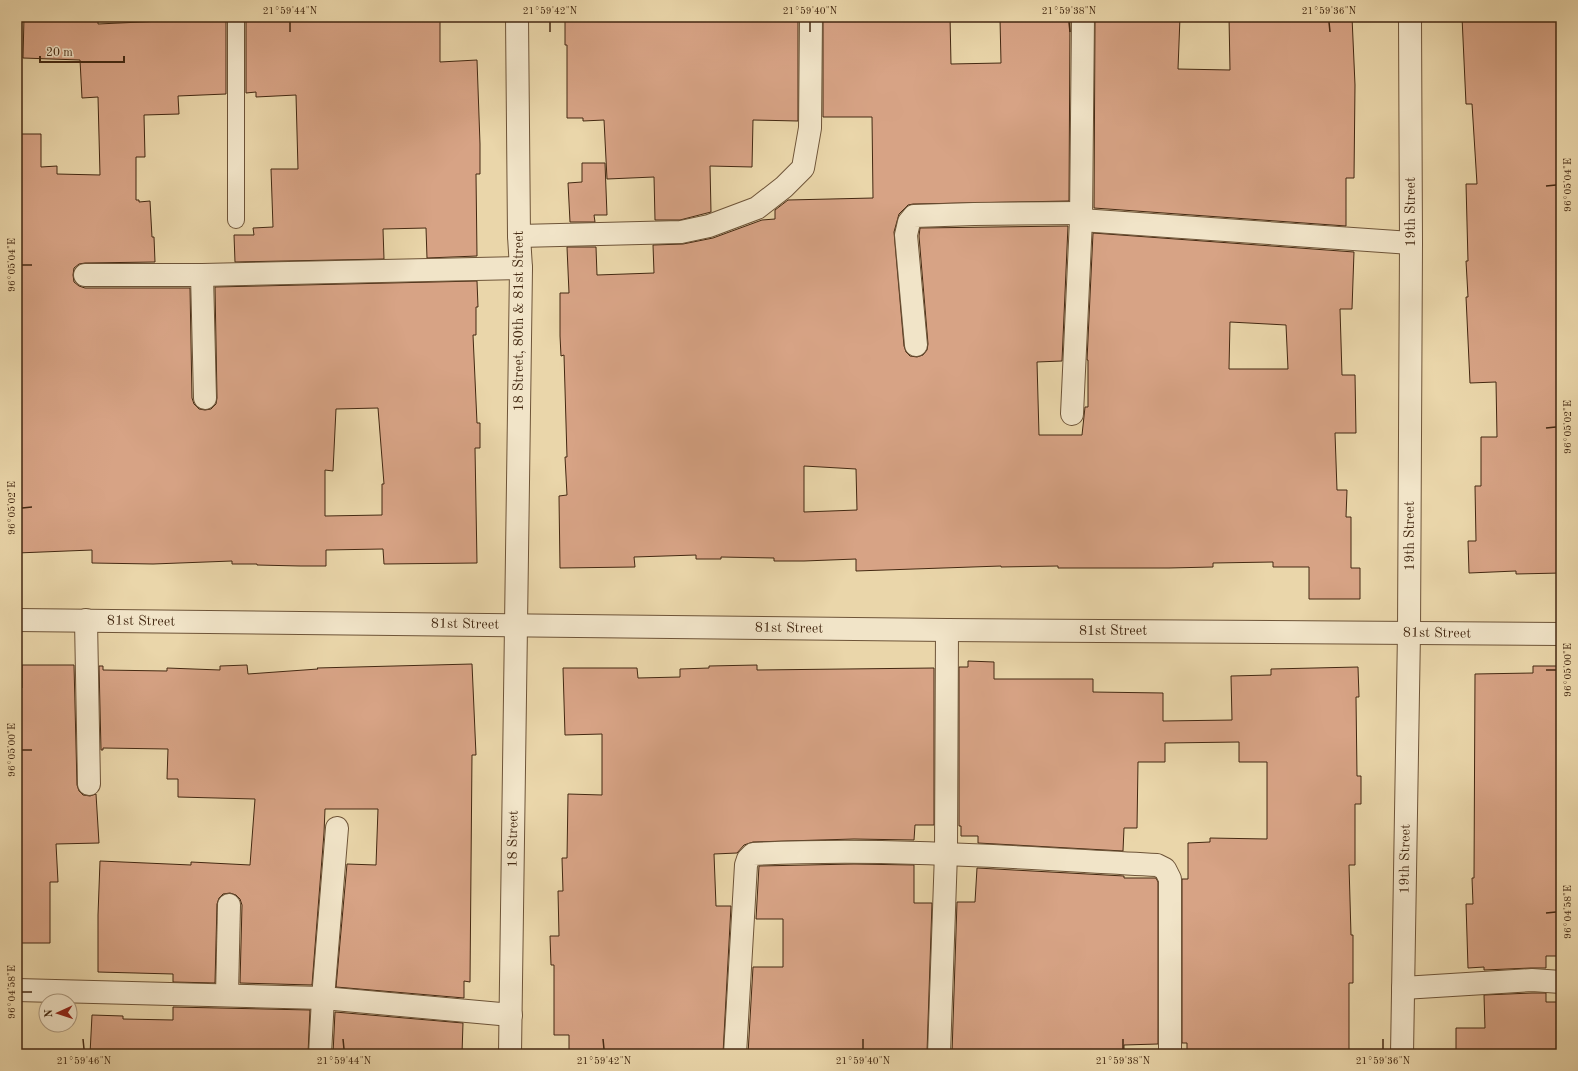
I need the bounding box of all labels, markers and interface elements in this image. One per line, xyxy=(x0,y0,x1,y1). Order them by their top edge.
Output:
text: 21°59'44"N xyxy=(263,6,318,16)
text: 21°59'42"N xyxy=(523,6,578,16)
text: 21°59'40"N xyxy=(783,6,838,16)
text: 21°59'38"N xyxy=(1042,6,1097,16)
text: 21°59'36"N xyxy=(1302,6,1357,16)
scale bar xyxy=(40,38,124,64)
text: 20 m xyxy=(46,47,73,59)
text: 96°05'04"E xyxy=(1563,158,1573,212)
street label: 19th Street xyxy=(1404,177,1418,247)
street label: 18 Street, 80th & 81st Street xyxy=(512,230,526,411)
text: 96°05'04"E xyxy=(7,238,17,292)
text: 96°05'02"E xyxy=(1563,400,1573,454)
text: 96°05'02"E xyxy=(7,481,17,535)
street label: 19th Street xyxy=(1403,501,1417,571)
street label: 81st Street xyxy=(107,613,175,629)
street label: 81st Street xyxy=(431,616,499,632)
street label: 81st Street xyxy=(755,620,823,636)
street label: 81st Street xyxy=(1079,624,1147,638)
street label: 81st Street xyxy=(1403,625,1471,641)
text: 96°05'00"E xyxy=(1563,643,1573,697)
text: 96°05'00"E xyxy=(7,723,17,777)
street label: 18 Street xyxy=(506,810,521,868)
street label: 19th Street xyxy=(1397,824,1413,894)
text: 96°04'58"E xyxy=(1563,885,1573,939)
text: 96°04'58"E xyxy=(7,965,17,1019)
north arrow xyxy=(38,993,78,1033)
text: N xyxy=(44,1008,55,1018)
text: 21°59'46"N xyxy=(57,1056,112,1066)
text: 21°59'44"N xyxy=(317,1056,372,1066)
text: 21°59'42"N xyxy=(577,1056,632,1066)
text: 21°59'40"N xyxy=(836,1056,891,1066)
text: 21°59'38"N xyxy=(1096,1056,1151,1066)
text: 21°59'36"N xyxy=(1356,1056,1411,1066)

